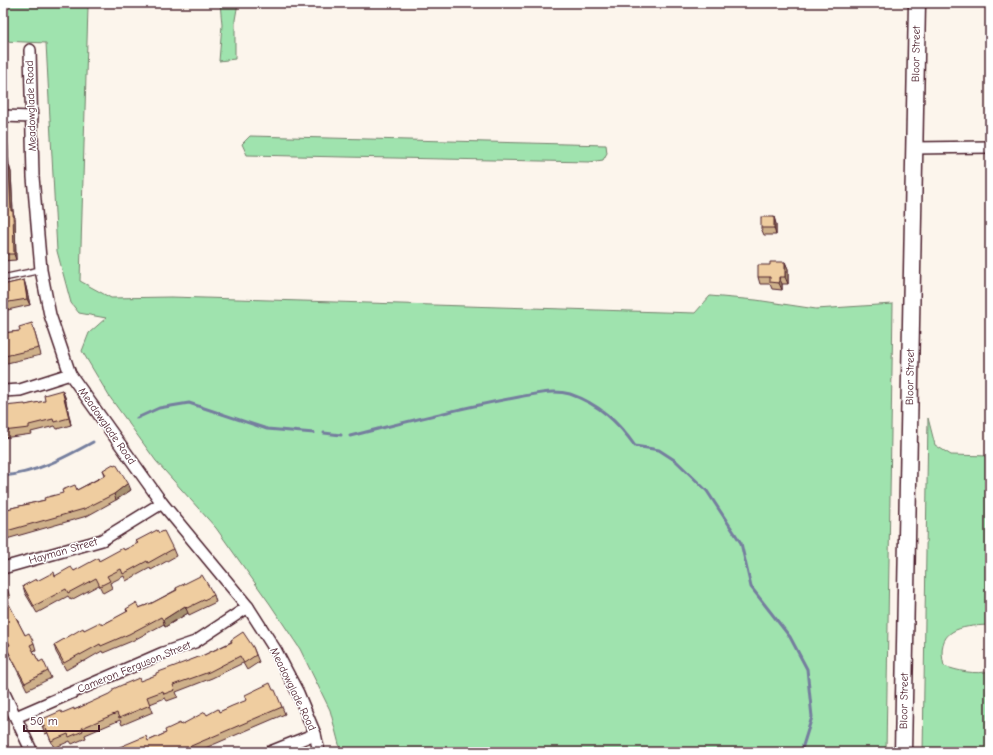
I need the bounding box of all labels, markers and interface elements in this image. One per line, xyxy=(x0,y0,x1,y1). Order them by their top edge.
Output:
street label: Bloor Street xyxy=(909,25,923,82)
street label: Meadowglade Road xyxy=(23,60,39,152)
street label: Bloor Street xyxy=(903,348,917,405)
street label: Meadowglade Road xyxy=(76,385,139,467)
street label: Hayman Street xyxy=(27,535,100,567)
street label: Cameron Ferguson Street xyxy=(75,638,193,696)
street label: Meadowglade Road xyxy=(267,645,319,733)
street label: Bloor Street xyxy=(897,672,911,729)
scale bar xyxy=(24,707,99,733)
text: 50 m xyxy=(30,714,58,728)

